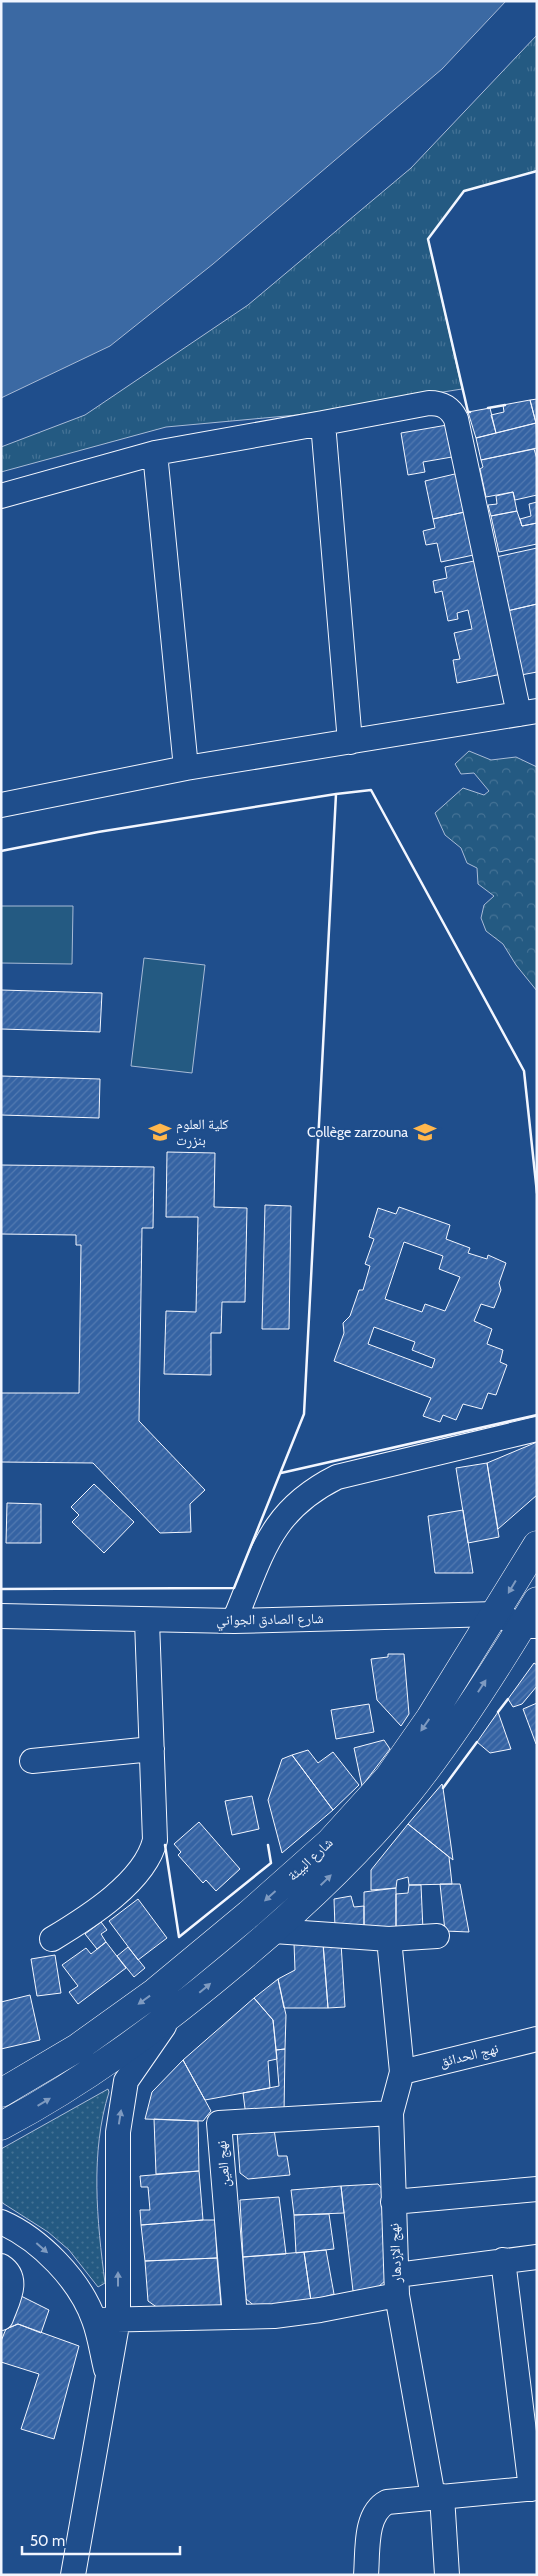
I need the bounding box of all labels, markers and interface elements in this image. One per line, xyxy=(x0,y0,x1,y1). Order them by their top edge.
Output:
place label: كلية العلوم بنزرت xyxy=(176,1115,229,1149)
school or university icon: كلية العلوم بنزرت xyxy=(147,1119,173,1145)
school or university icon: Collège zarzouna xyxy=(412,1119,438,1145)
place label: Collège zarzouna xyxy=(307,1123,408,1141)
one-way arrow xyxy=(508,1580,516,1595)
street label: شارع الصادق الجواني xyxy=(216,1609,324,1631)
one-way arrow xyxy=(477,1679,487,1693)
one-way arrow xyxy=(420,1718,430,1731)
street label: شارع البيئة xyxy=(284,1833,337,1885)
one-way arrow xyxy=(320,1875,332,1887)
one-way arrow xyxy=(264,1890,276,1902)
one-way arrow xyxy=(198,1983,211,1994)
one-way arrow xyxy=(138,1995,151,2005)
street label: نهج الحدائق xyxy=(438,2039,501,2072)
one-way arrow xyxy=(37,2097,50,2106)
one-way arrow xyxy=(117,2108,125,2124)
street label: نهج العين xyxy=(212,2140,235,2188)
street label: نهج الإزدهار xyxy=(384,2223,407,2284)
one-way arrow xyxy=(36,2243,49,2254)
one-way arrow xyxy=(114,2271,122,2287)
scale bar xyxy=(22,2524,180,2556)
text: 50 m xyxy=(30,2532,65,2550)

